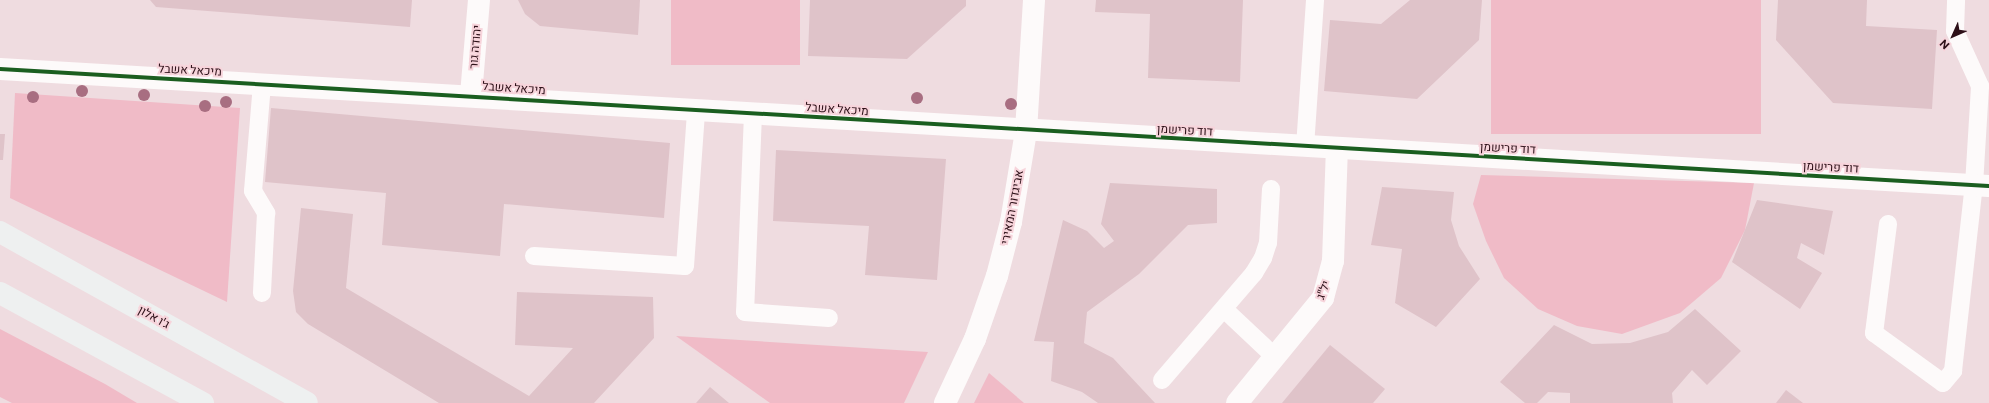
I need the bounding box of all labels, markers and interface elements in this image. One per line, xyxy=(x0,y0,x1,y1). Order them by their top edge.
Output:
north arrow xyxy=(1933,16,1973,56)
street label: יהודה גור xyxy=(466,25,484,69)
text: N xyxy=(1937,37,1952,52)
street label: מיכאל אשבל xyxy=(158,61,222,79)
street label: מיכאל אשבל xyxy=(482,79,546,97)
street label: מיכאל אשבל xyxy=(805,100,869,118)
street label: דוד פרישמן xyxy=(1157,121,1213,139)
street label: דוד פרישמן xyxy=(1480,139,1536,157)
street label: דוד פרישמן xyxy=(1803,158,1859,176)
street label: אביגדור המאירי xyxy=(998,168,1026,246)
street label: יל"ג xyxy=(1313,279,1333,301)
street label: ג'ו אלון xyxy=(136,303,172,331)

